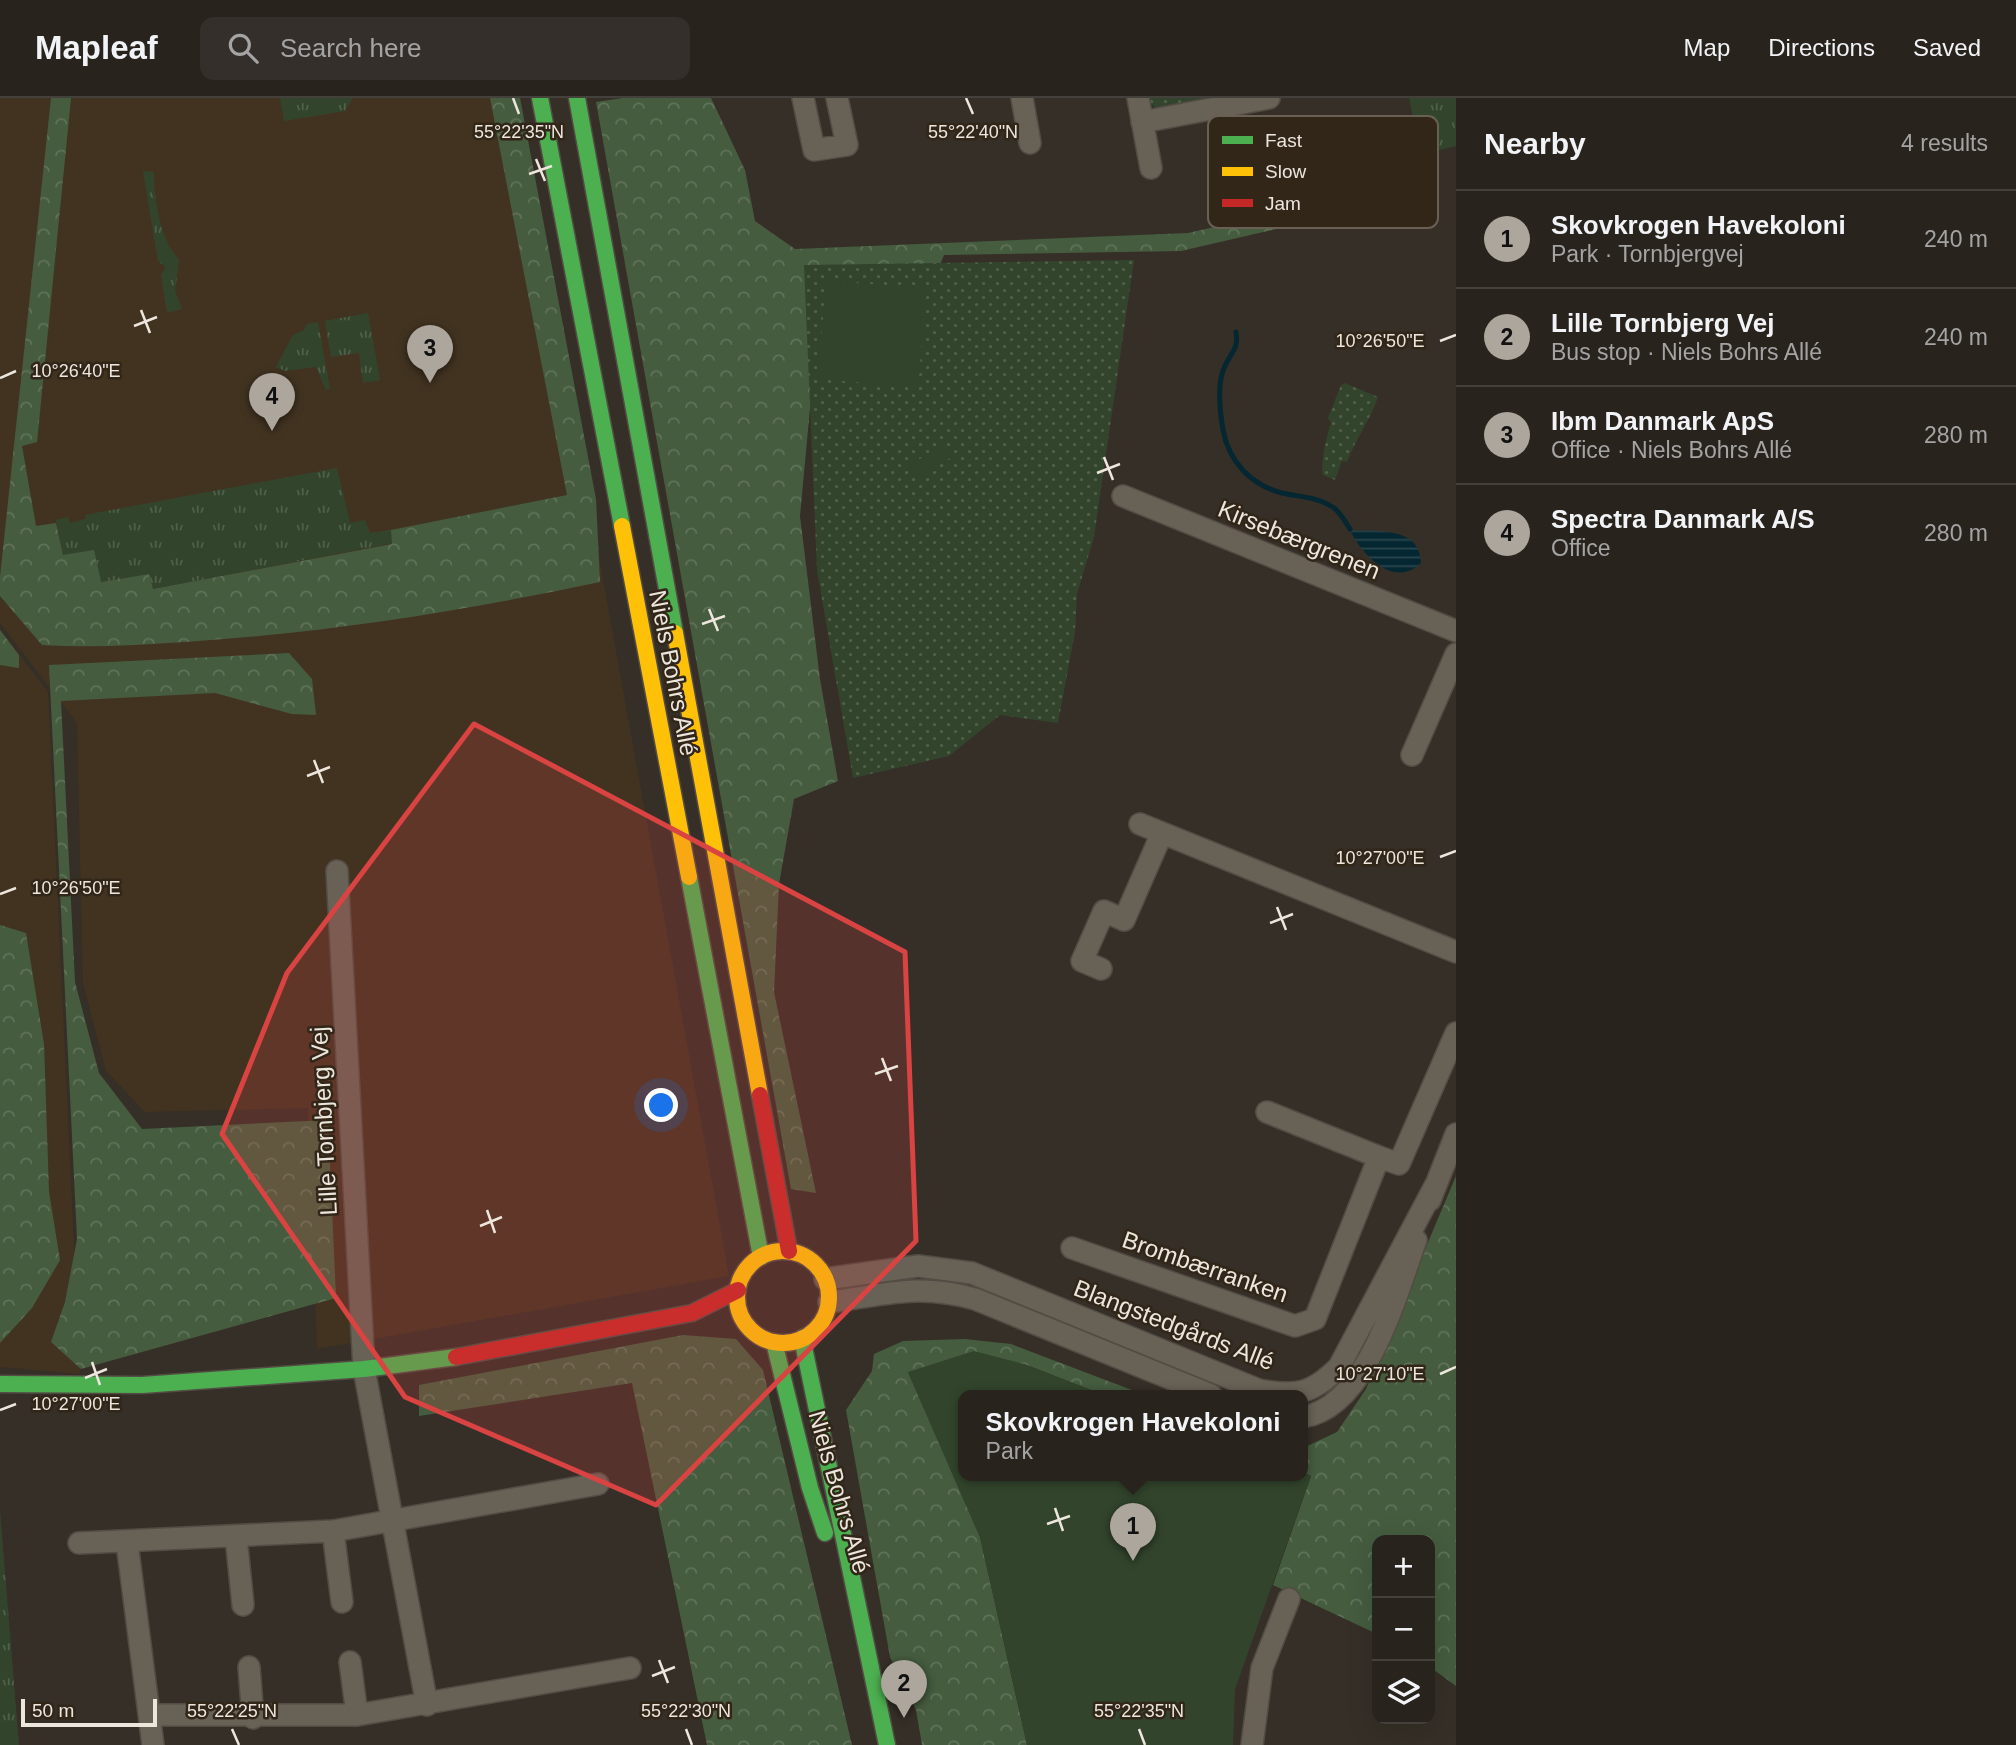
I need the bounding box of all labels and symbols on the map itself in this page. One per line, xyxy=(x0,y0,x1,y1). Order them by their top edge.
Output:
legend xyxy=(1208,116,1438,228)
text: 55°22'35"N xyxy=(474,122,564,142)
text: 55°22'40"N xyxy=(928,122,1018,142)
text: Fast xyxy=(1265,130,1303,151)
text: Slow xyxy=(1265,161,1306,182)
text: Jam xyxy=(1265,193,1301,214)
pin: 3 xyxy=(407,325,453,383)
text: 10°26'50"E xyxy=(1335,331,1425,351)
text: 10°26'40"E xyxy=(31,361,121,381)
pin: 4 xyxy=(249,373,295,431)
street label: Kirsebærgrenen xyxy=(1214,495,1384,584)
street label: Niels Bohrs Allé xyxy=(644,588,703,758)
text: 10°27'00"E xyxy=(1335,848,1425,868)
text: 10°26'50"E xyxy=(31,878,121,898)
street label: Lille Tornbjerg Vej xyxy=(305,1026,342,1216)
your location xyxy=(644,1088,678,1122)
street label: Brombærranken xyxy=(1119,1226,1292,1308)
street label: Blangstedgårds Allé xyxy=(1070,1274,1278,1375)
text: 10°27'10"E xyxy=(1335,1364,1425,1384)
text: 10°27'00"E xyxy=(31,1394,121,1414)
street label: Niels Bohrs Allé xyxy=(803,1407,876,1576)
pin: 1 xyxy=(1110,1503,1156,1561)
pin: 2 xyxy=(881,1660,927,1718)
scale bar xyxy=(21,1696,158,1728)
text: 55°22'25"N xyxy=(187,1701,277,1721)
text: 55°22'30"N xyxy=(641,1701,731,1721)
text: 55°22'35"N xyxy=(1094,1701,1184,1721)

